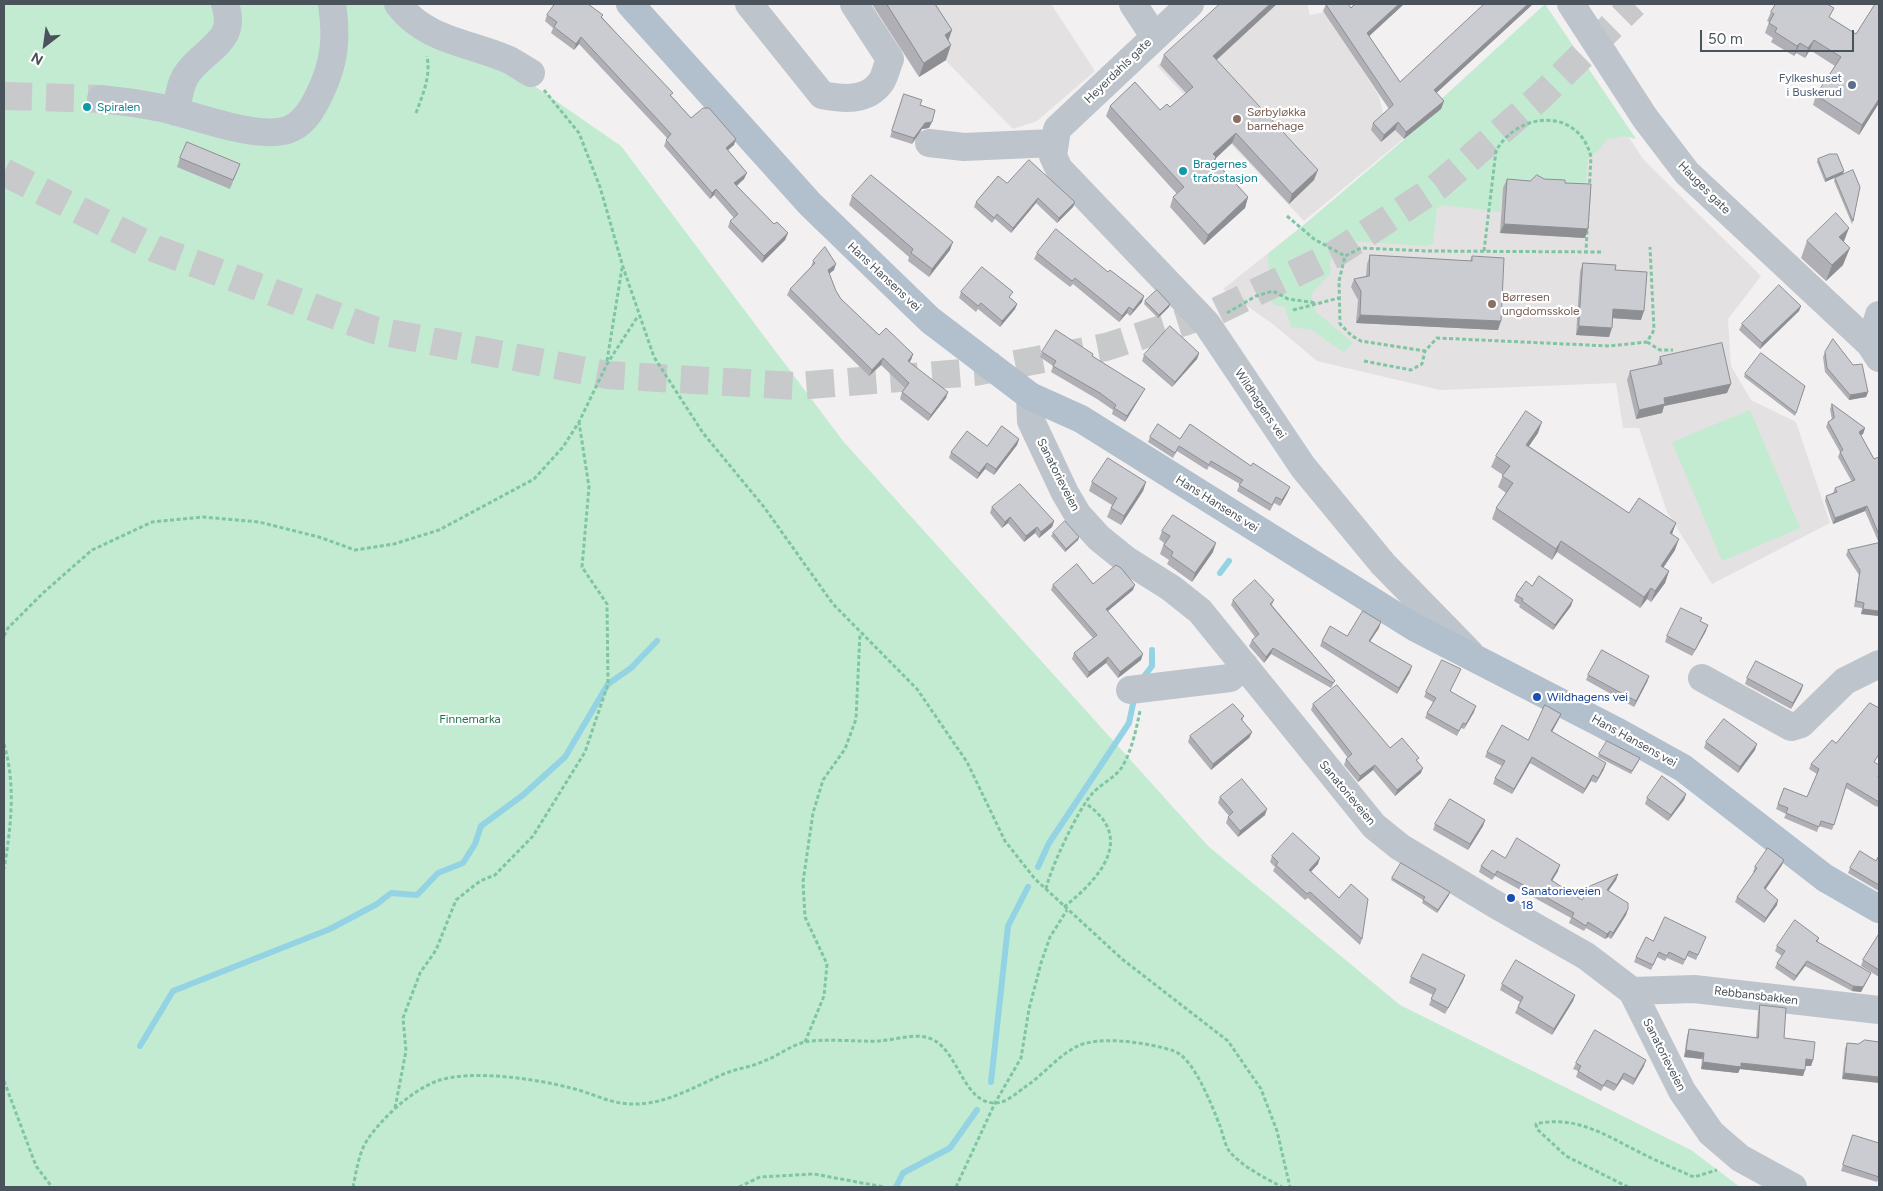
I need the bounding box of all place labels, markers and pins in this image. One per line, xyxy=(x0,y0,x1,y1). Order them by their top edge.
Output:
place label: Fylkeshuset i Buskerud xyxy=(1779,71,1842,99)
marker: Fylkeshuset i Buskerud xyxy=(1846,79,1858,91)
place label: Spiralen xyxy=(97,100,140,114)
marker: Spiralen xyxy=(81,101,93,113)
place label: Sørbyløkka barnehage xyxy=(1247,105,1306,133)
marker: Sørbyløkka barnehage xyxy=(1231,113,1243,125)
place label: Bragernes trafostasjon xyxy=(1193,157,1258,185)
marker: Bragernes trafostasjon xyxy=(1177,165,1189,177)
place label: Børresen ungdomsskole xyxy=(1502,290,1580,318)
marker: Børresen ungdomsskole xyxy=(1486,298,1498,310)
place label: Wildhagens vei xyxy=(1547,690,1628,704)
marker: Wildhagens vei xyxy=(1531,691,1543,703)
place label: Sanatorieveien 18 xyxy=(1521,884,1601,912)
marker: Sanatorieveien 18 xyxy=(1505,892,1517,904)

